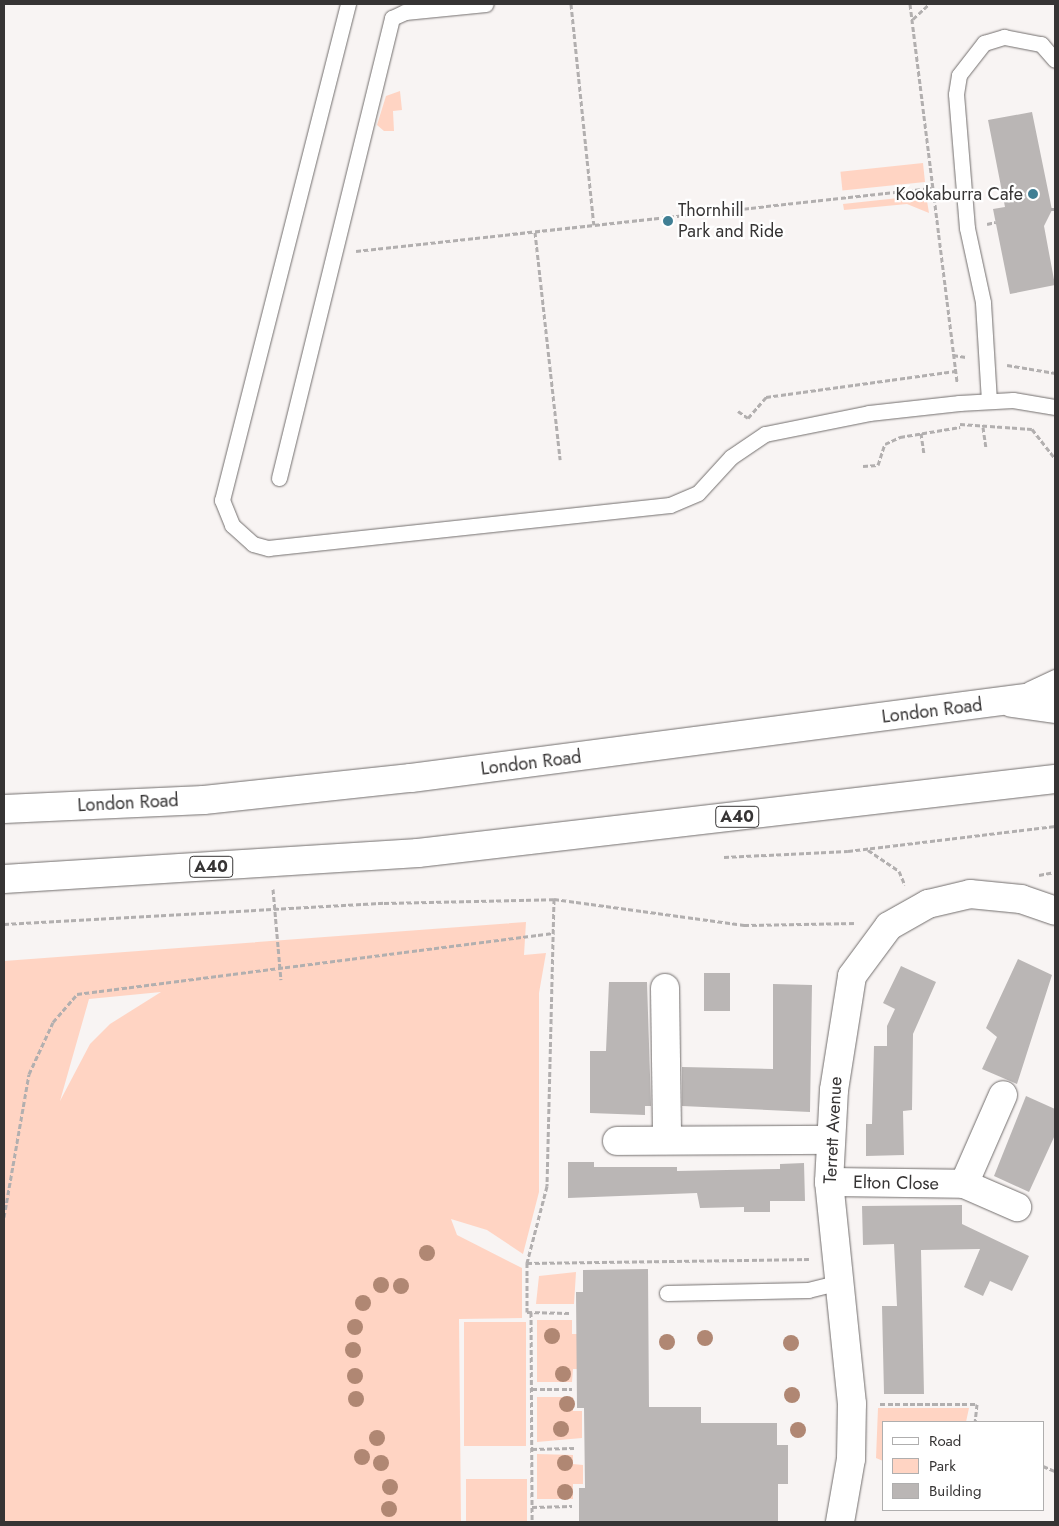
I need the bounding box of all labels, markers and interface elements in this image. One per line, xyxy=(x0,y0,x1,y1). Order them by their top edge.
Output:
place label: Kookaburra Cafe xyxy=(896,183,1023,205)
marker: Kookaburra Cafe xyxy=(1027,188,1039,200)
place label: Thornhill Park and Ride xyxy=(678,200,784,242)
marker: Thornhill Park and Ride xyxy=(662,215,674,227)
street label: London Road xyxy=(880,694,984,728)
street label: London Road xyxy=(479,746,583,780)
street label: London Road xyxy=(77,790,179,816)
road number: A40 xyxy=(714,804,760,830)
road number: A40 xyxy=(188,854,234,880)
street label: Terrett Avenue xyxy=(819,1076,847,1184)
street label: Elton Close xyxy=(853,1171,939,1195)
legend xyxy=(882,1421,1044,1511)
text: Road xyxy=(929,1430,961,1452)
text: Park xyxy=(929,1455,956,1477)
text: Building xyxy=(929,1480,981,1502)

